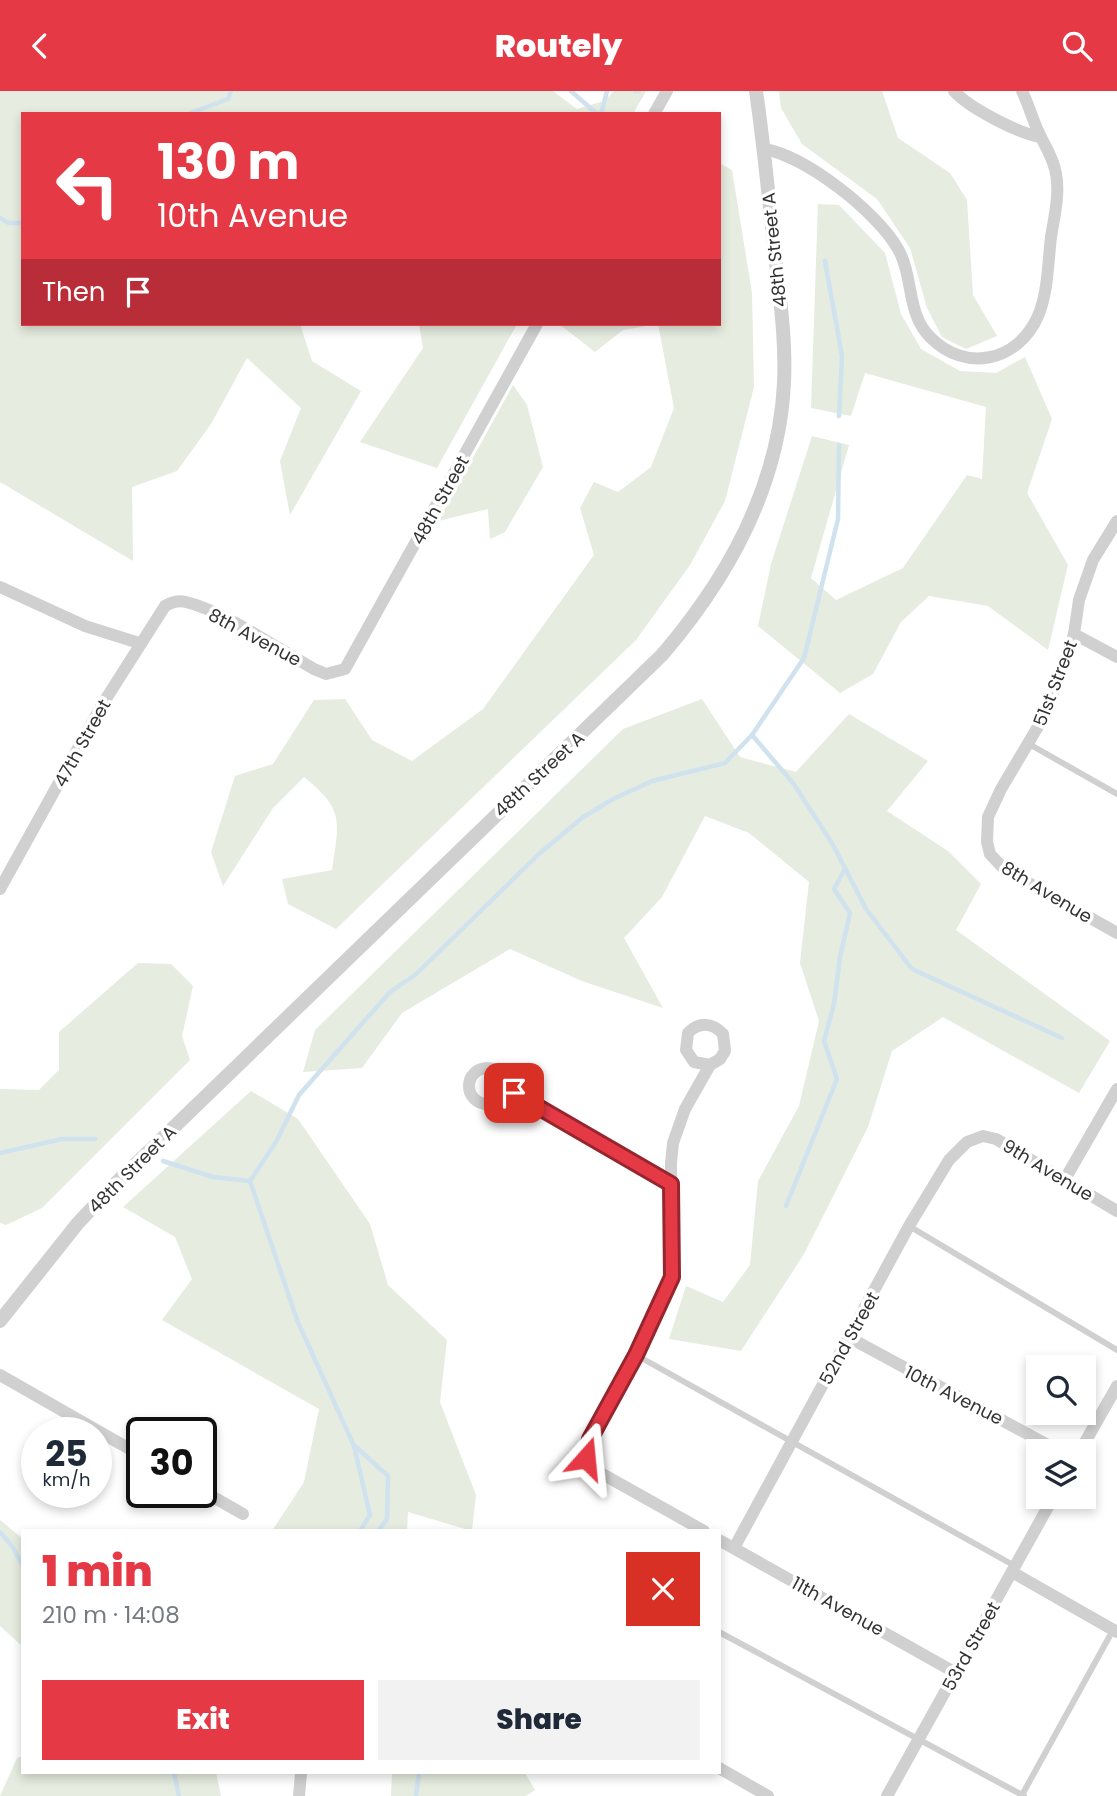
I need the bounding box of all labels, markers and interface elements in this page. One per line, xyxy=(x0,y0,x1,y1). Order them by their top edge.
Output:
text: Routely xyxy=(495,23,622,68)
icon: back xyxy=(21,27,59,65)
icon: search xyxy=(1058,27,1096,65)
text: 130 m xyxy=(157,128,299,196)
icon: left xyxy=(42,140,133,231)
street label: 48th Street A xyxy=(756,191,792,309)
text: 10th Avenue xyxy=(157,193,348,238)
icon: arrive xyxy=(119,273,157,311)
text: Then xyxy=(42,274,105,310)
street label: 48th Street xyxy=(405,451,475,549)
street label: 8th Avenue xyxy=(204,602,306,672)
street label: 51st Street xyxy=(1027,636,1083,730)
street label: 47th Street xyxy=(48,695,116,791)
street label: 48th Street A xyxy=(488,726,590,822)
street label: 8th Avenue xyxy=(997,855,1097,929)
pin xyxy=(484,1063,544,1123)
icon: arrive xyxy=(495,1074,533,1112)
street label: 48th Street A xyxy=(82,1119,182,1219)
street label: 9th Avenue xyxy=(998,1133,1098,1207)
street label: 52nd Street xyxy=(813,1287,885,1389)
map controls xyxy=(1026,1355,1096,1509)
button: search xyxy=(1026,1355,1096,1425)
street label: 10th Avenue xyxy=(900,1359,1008,1431)
speed limit sign: 30 xyxy=(126,1417,217,1508)
position arrow xyxy=(549,1421,623,1495)
text: 25 xyxy=(45,1429,88,1478)
button: layers xyxy=(1026,1439,1096,1509)
text: km/h xyxy=(43,1467,90,1492)
text: 1 min xyxy=(42,1542,153,1601)
button: close xyxy=(626,1552,700,1626)
street label: 11th Avenue xyxy=(787,1570,889,1642)
street label: 53rd Street xyxy=(936,1597,1006,1695)
text: 210 m · 14:08 xyxy=(42,1599,180,1631)
button: Exit xyxy=(42,1680,364,1760)
button: Share xyxy=(378,1680,700,1760)

